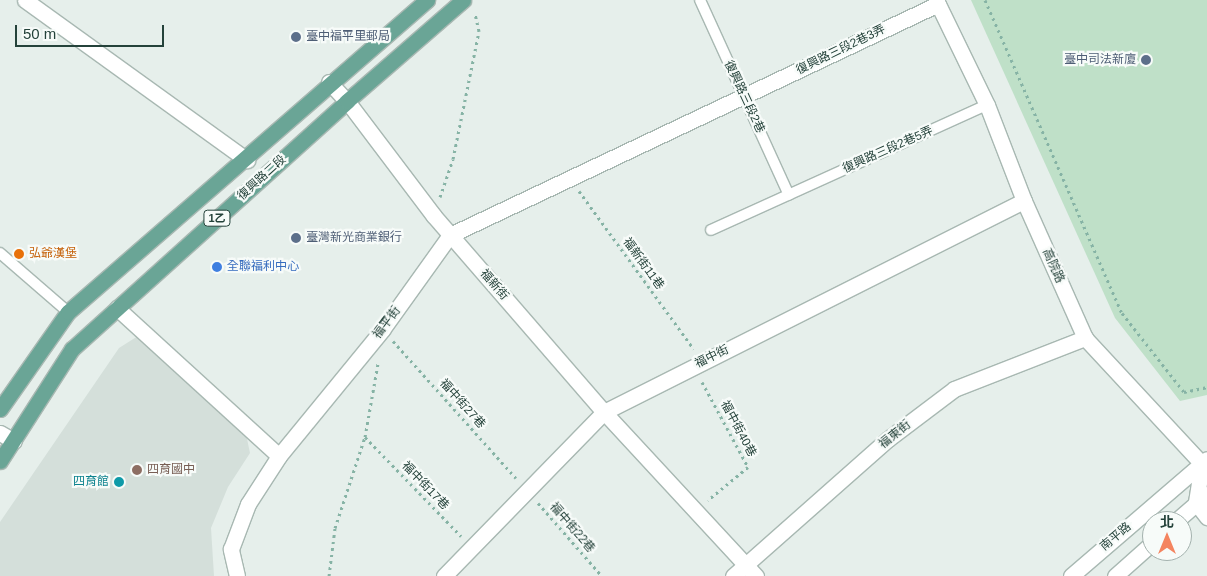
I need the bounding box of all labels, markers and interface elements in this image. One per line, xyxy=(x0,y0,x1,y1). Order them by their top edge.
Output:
scale bar xyxy=(18,15,166,47)
street label: 復興路三段2巷3弄 xyxy=(794,22,888,78)
text: 50 m xyxy=(23,25,56,42)
place label: 臺中福平里郵局 xyxy=(306,30,390,44)
marker: 臺中福平里郵局 xyxy=(290,31,302,43)
place label: 臺中司法新廈 xyxy=(1064,53,1136,67)
marker: 臺中司法新廈 xyxy=(1140,54,1152,66)
street label: 復興路三段2巷 xyxy=(721,58,767,136)
street label: 復興路三段2巷5弄 xyxy=(841,124,935,176)
street label: 復興路二段 xyxy=(235,153,289,203)
road number: 1乙 xyxy=(203,210,231,227)
place label: 臺灣新光商業銀行 xyxy=(306,231,402,245)
marker: 臺灣新光商業銀行 xyxy=(290,232,302,244)
street label: 福新街11巷 xyxy=(619,235,667,293)
place label: 弘爺漢堡 xyxy=(29,247,77,261)
street label: 高院路 xyxy=(1039,247,1067,285)
marker: 弘爺漢堡 xyxy=(13,248,25,260)
place label: 全聯福利中心 xyxy=(227,260,299,274)
marker: 全聯福利中心 xyxy=(211,261,223,273)
street label: 福新街 xyxy=(477,267,511,303)
street label: 福平街 xyxy=(370,304,404,342)
street label: 福中街 xyxy=(693,343,731,371)
street label: 福中街27巷 xyxy=(436,376,488,432)
street label: 福中街40巷 xyxy=(717,399,759,459)
street label: 福東街 xyxy=(876,418,914,452)
street label: 福中街17巷 xyxy=(399,459,451,513)
place label: 四育國中 xyxy=(147,463,195,477)
marker: 四育國中 xyxy=(131,464,143,476)
place label: 四育館 xyxy=(73,475,109,489)
marker: 四育館 xyxy=(113,476,125,488)
street label: 福中街22巷 xyxy=(546,500,598,556)
north arrow xyxy=(1142,511,1192,561)
text: 北 xyxy=(1160,514,1174,530)
street label: 南平路 xyxy=(1098,520,1134,554)

